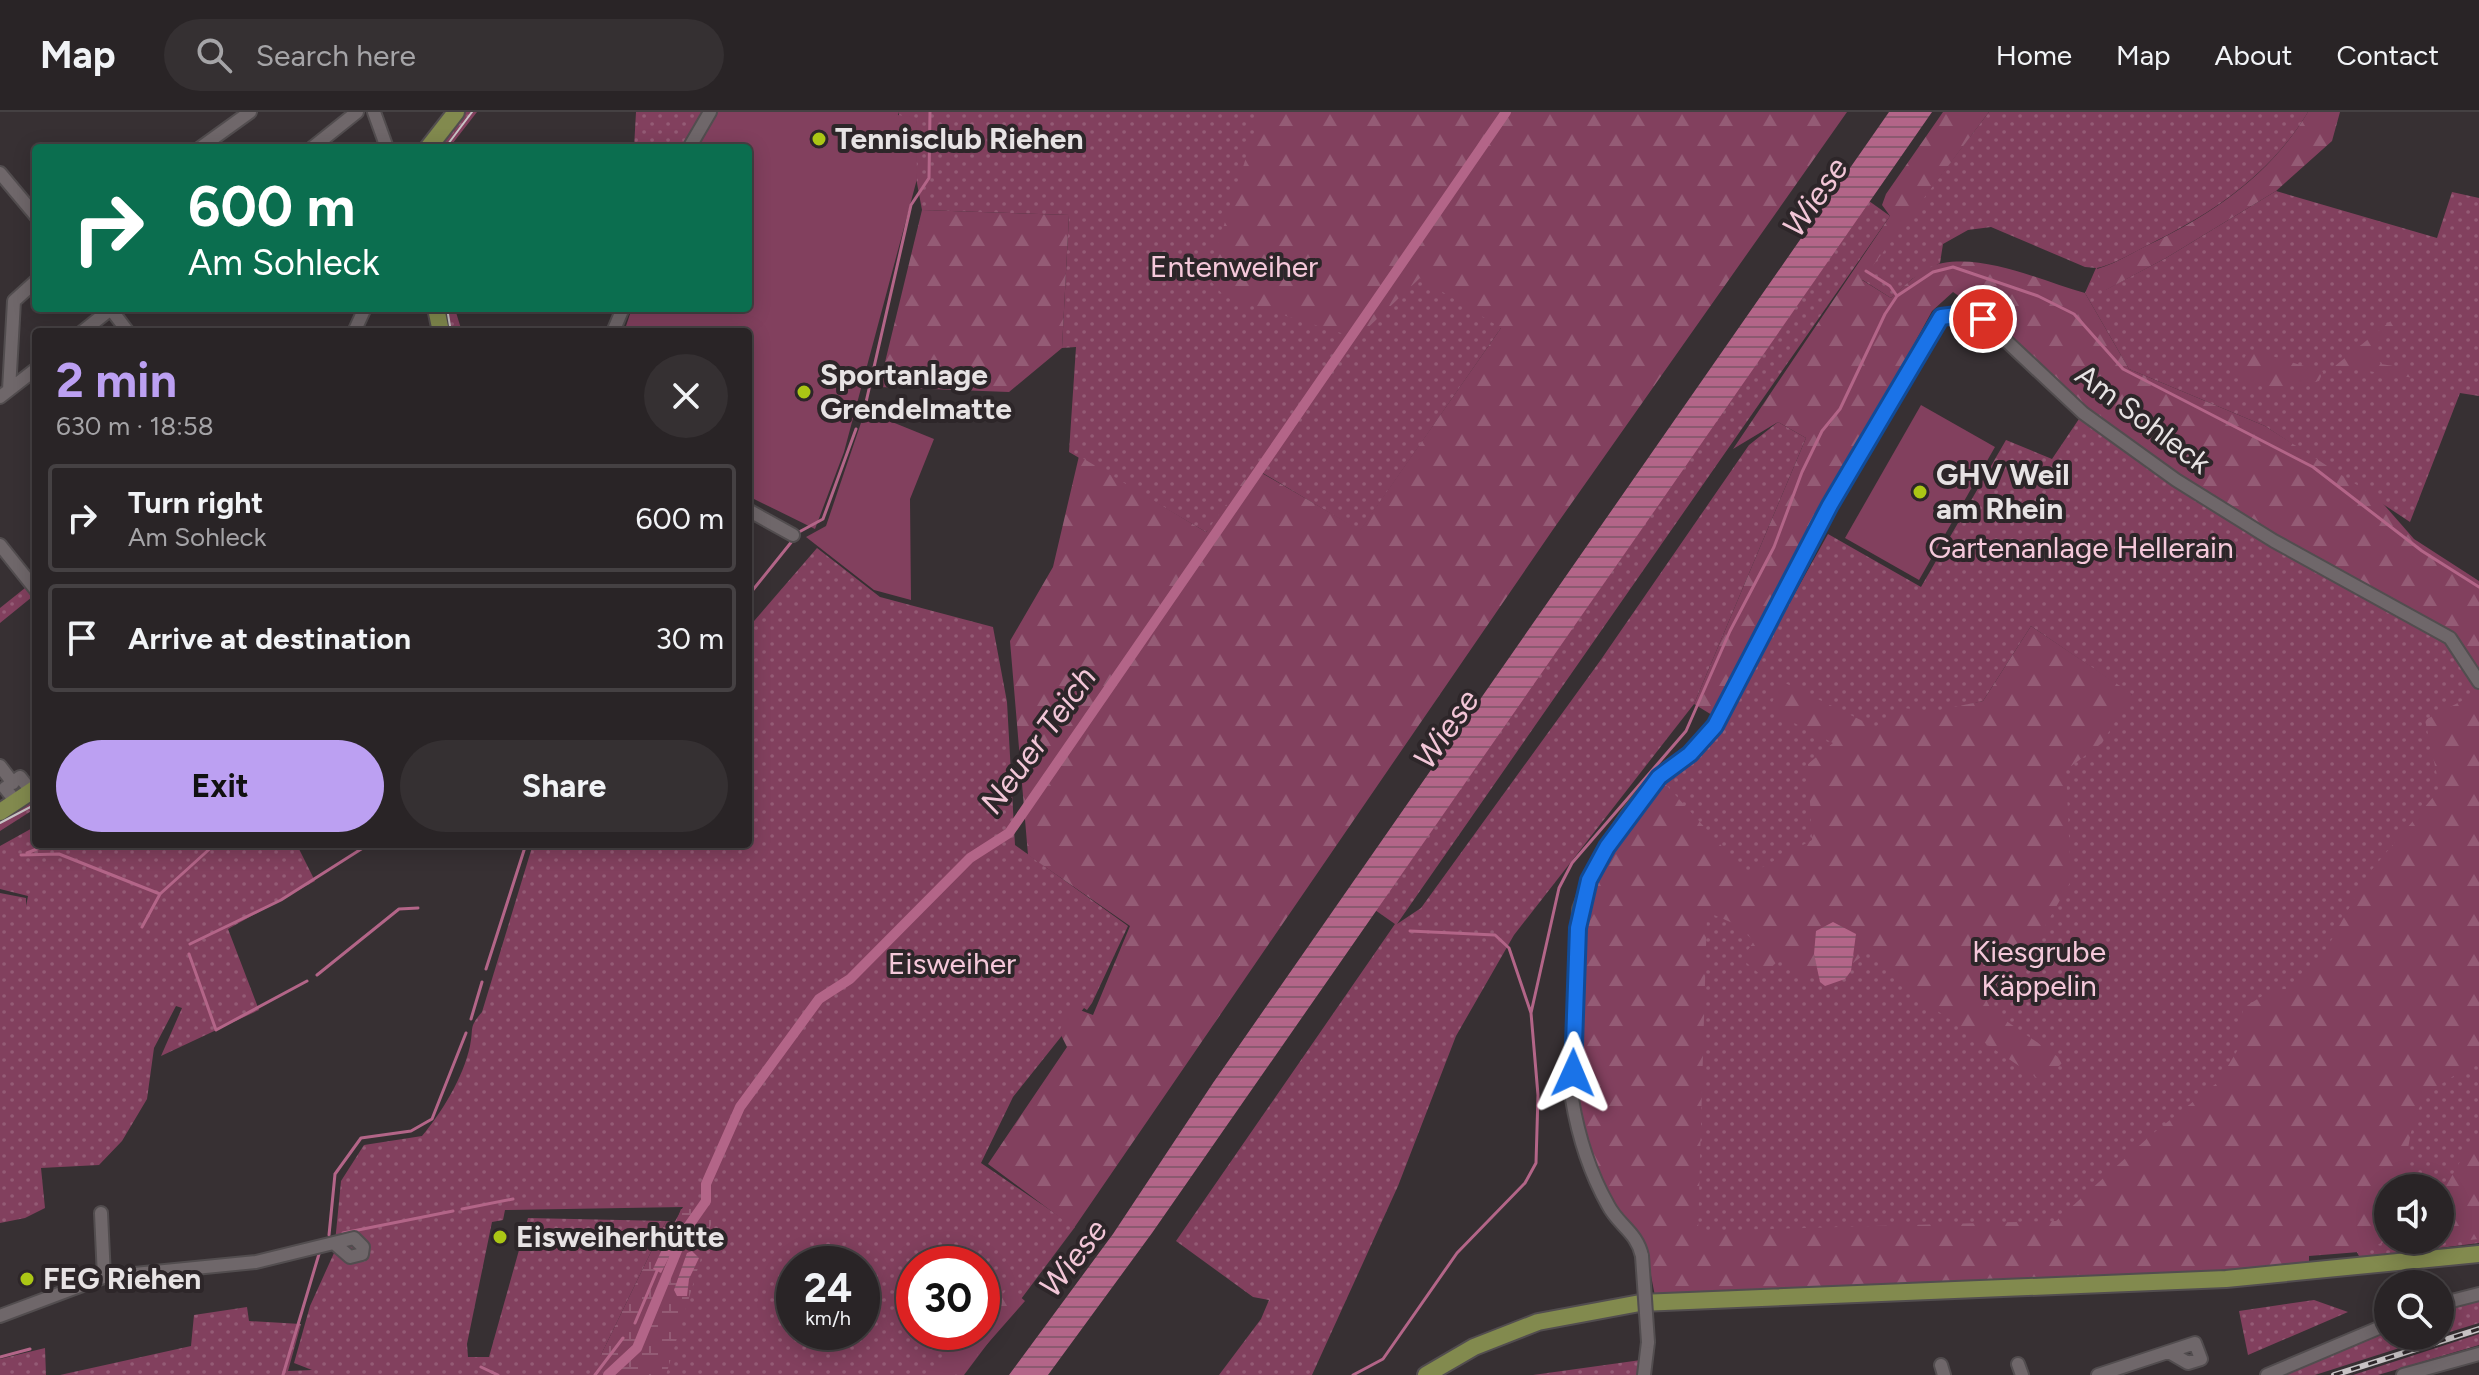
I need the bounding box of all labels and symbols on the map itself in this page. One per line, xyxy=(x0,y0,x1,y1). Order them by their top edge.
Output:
place label: Tennisclub Riehen xyxy=(835,120,1084,157)
marker: Tennisclub Riehen xyxy=(810,130,828,148)
water label: Wiese xyxy=(1774,150,1856,244)
park label: Entenweiher xyxy=(1150,248,1318,285)
pin xyxy=(1949,285,2017,353)
place label: Sportanlage Grendelmatte xyxy=(820,356,1012,427)
street label: Am Sohleck xyxy=(2068,356,2219,482)
marker: Sportanlage Grendelmatte xyxy=(795,383,813,401)
place label: GHV Weil am Rhein xyxy=(1936,456,2070,527)
marker: GHV Weil am Rhein xyxy=(1911,483,1929,501)
park label: Gartenanlage Hellerain xyxy=(1928,529,2234,566)
water label: Neuer Teich xyxy=(972,659,1104,821)
water label: Wiese xyxy=(1405,682,1487,776)
park label: Kiesgrube Käppelin xyxy=(1972,933,2106,1004)
park label: Eisweiher xyxy=(888,945,1016,982)
position arrow xyxy=(1531,1031,1615,1115)
water label: Wiese xyxy=(1031,1212,1115,1304)
place label: Eisweiherhütte xyxy=(516,1218,725,1255)
marker: Eisweiherhütte xyxy=(491,1228,509,1246)
speed limit sign: 30 xyxy=(896,1246,1000,1350)
place label: FEG Riehen xyxy=(43,1260,201,1297)
marker: FEG Riehen xyxy=(18,1270,36,1288)

